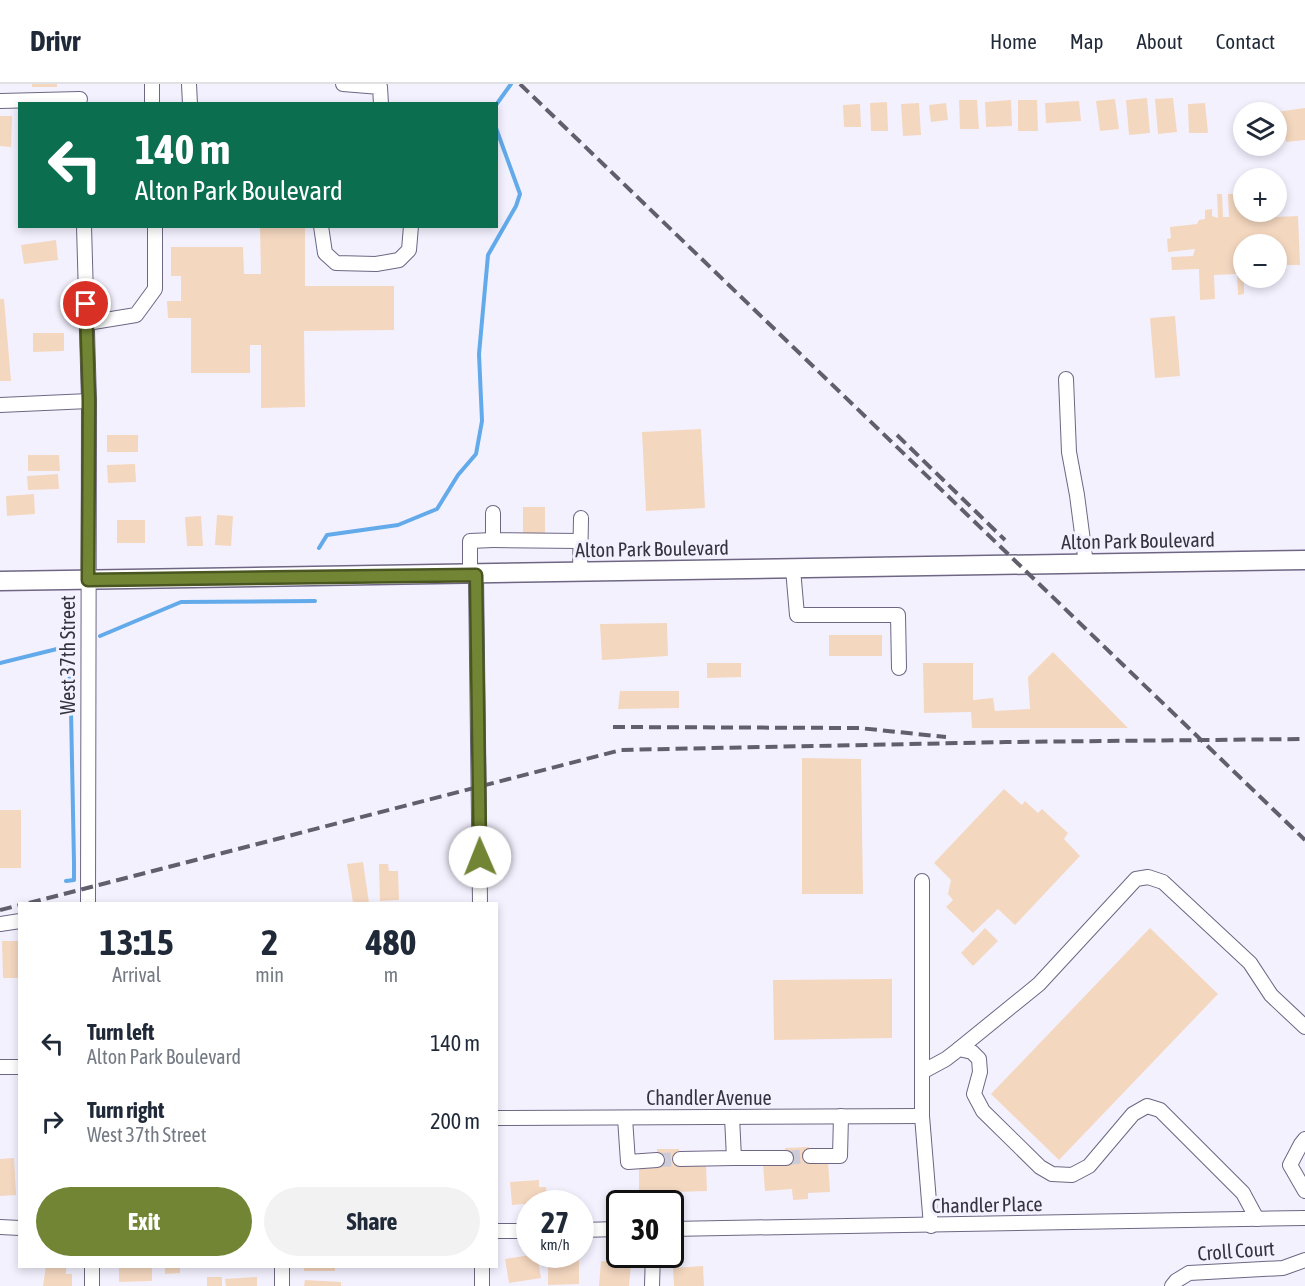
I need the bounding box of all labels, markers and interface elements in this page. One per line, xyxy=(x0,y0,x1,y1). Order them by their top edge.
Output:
text: Drivr xyxy=(30,25,80,57)
text: Home xyxy=(990,29,1037,53)
text: Map xyxy=(1070,29,1104,53)
text: About xyxy=(1137,29,1183,53)
text: Contact xyxy=(1216,29,1275,53)
map controls xyxy=(1233,102,1287,288)
button: layers xyxy=(1233,102,1287,156)
text: 140 m xyxy=(135,125,230,173)
icon: left xyxy=(36,126,114,204)
button: + xyxy=(1233,168,1287,222)
text: Alton Park Boulevard xyxy=(135,175,343,206)
button: − xyxy=(1233,234,1287,288)
pin xyxy=(60,278,111,329)
icon: arrive xyxy=(69,287,102,320)
street label: Alton Park Boulevard xyxy=(1061,528,1215,553)
street label: Alton Park Boulevard xyxy=(575,536,729,561)
street label: West 37th Street xyxy=(56,595,79,715)
position arrow xyxy=(448,825,512,889)
text: 13:15 xyxy=(100,921,174,963)
text: 2 xyxy=(261,921,278,963)
text: 480 xyxy=(366,921,416,963)
text: Arrival xyxy=(112,963,161,986)
text: min xyxy=(255,963,284,986)
text: m xyxy=(384,963,398,986)
text: Turn left xyxy=(87,1019,154,1045)
icon: left xyxy=(36,1027,69,1060)
text: 140 m xyxy=(430,1030,480,1056)
text: Alton Park Boulevard xyxy=(87,1045,241,1068)
street label: Chandler Avenue xyxy=(646,1086,772,1109)
text: Turn right xyxy=(87,1097,164,1123)
icon: right xyxy=(36,1105,69,1138)
text: 200 m xyxy=(430,1108,480,1134)
text: West 37th Street xyxy=(87,1123,206,1146)
button: Exit xyxy=(36,1187,252,1256)
button: Share xyxy=(264,1187,480,1256)
speed limit sign: 30 xyxy=(606,1190,684,1268)
street label: Chandler Place xyxy=(931,1192,1043,1217)
text: 27 xyxy=(541,1205,569,1239)
text: km/h xyxy=(540,1236,570,1253)
street label: Croll Court xyxy=(1197,1236,1275,1265)

